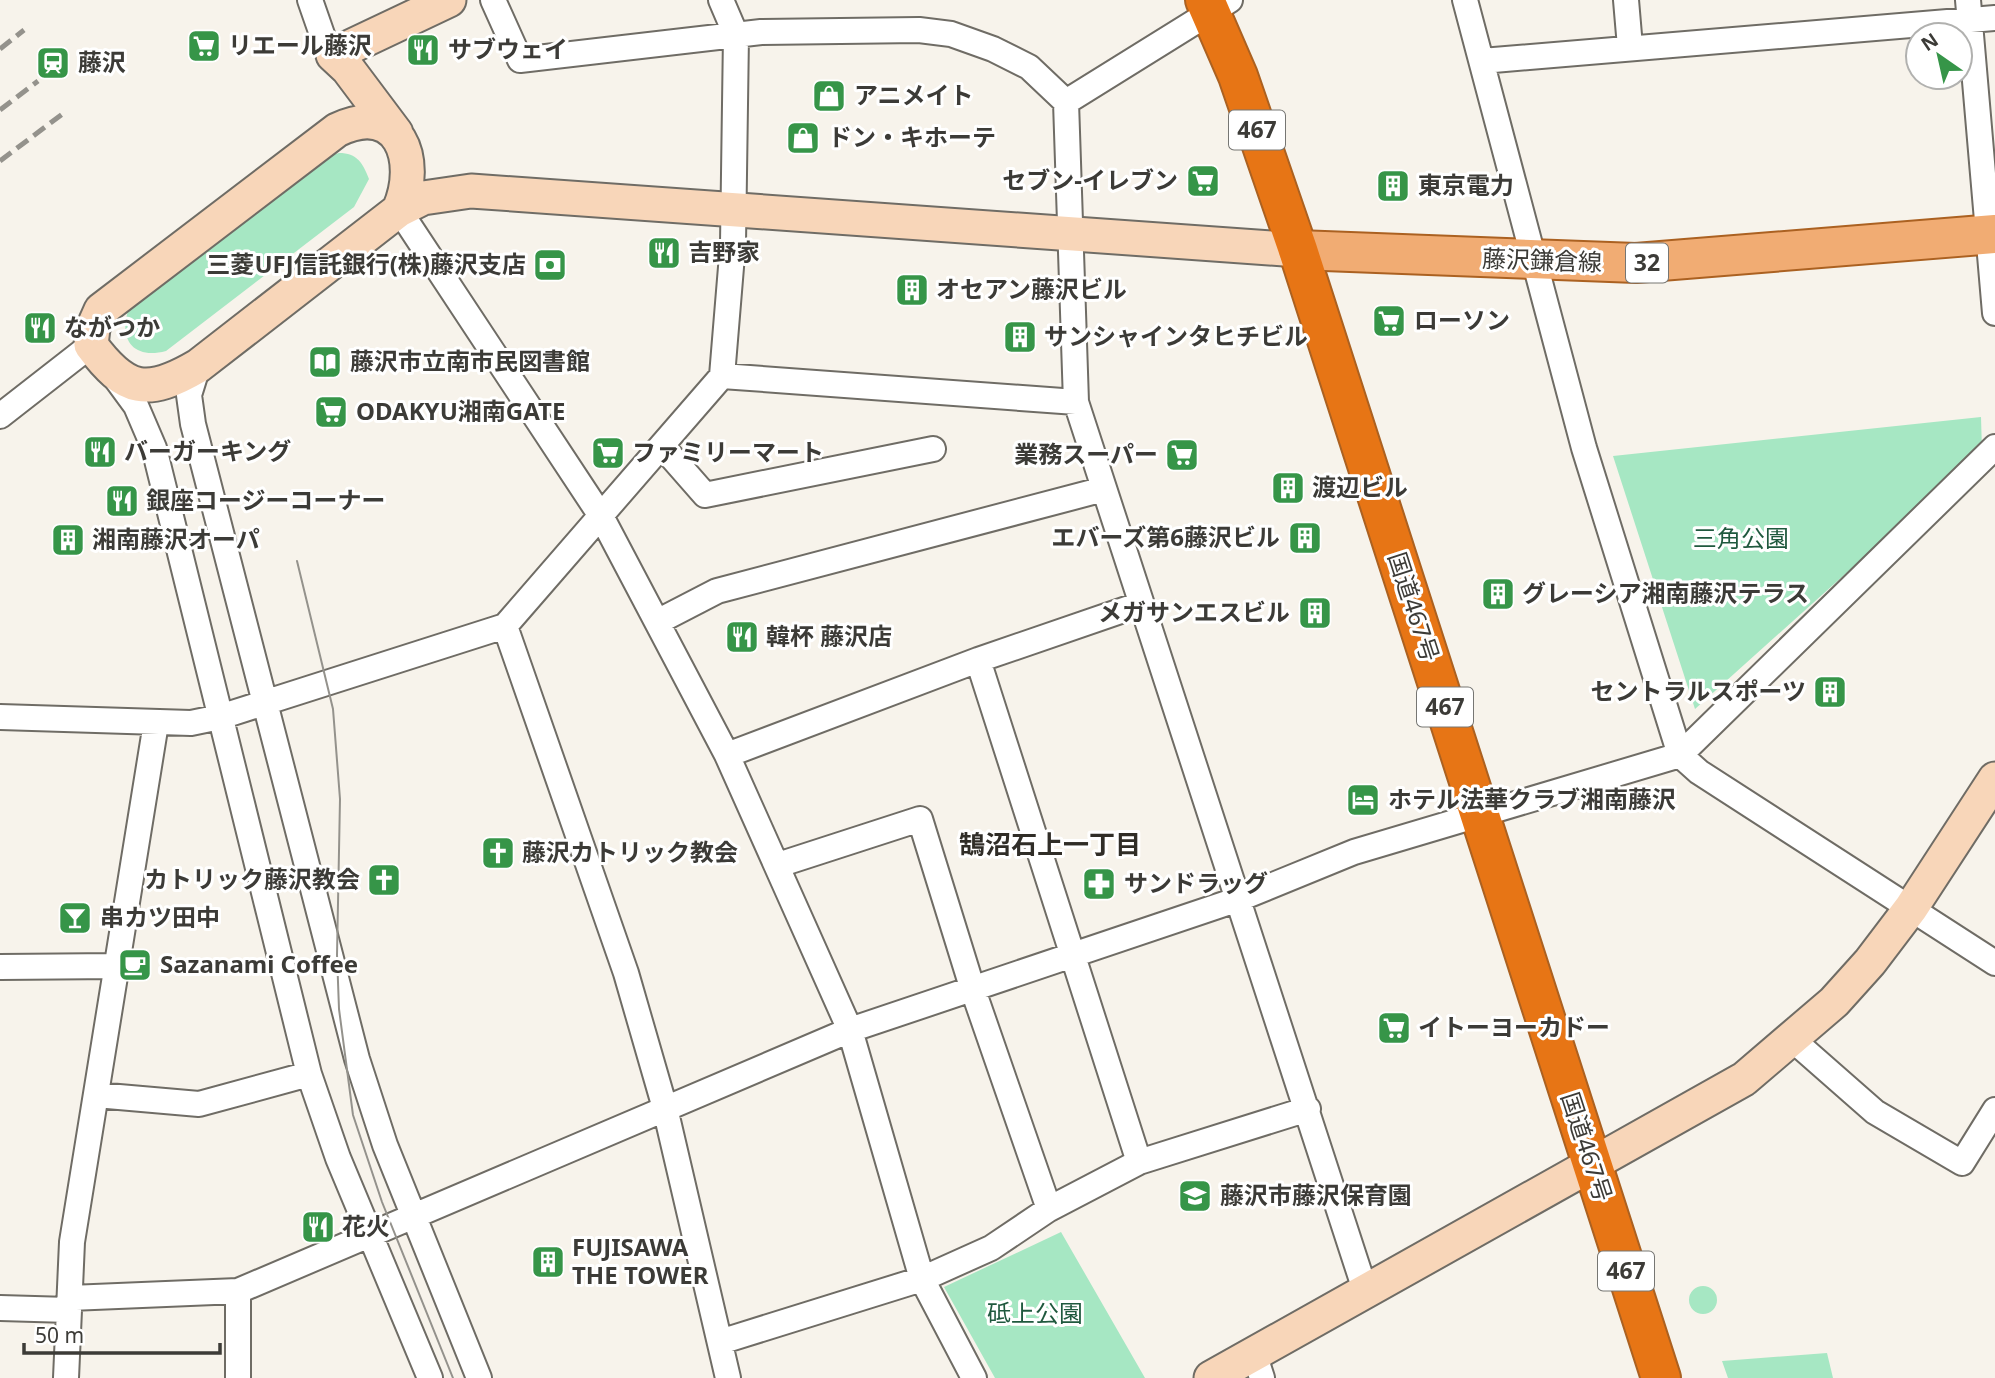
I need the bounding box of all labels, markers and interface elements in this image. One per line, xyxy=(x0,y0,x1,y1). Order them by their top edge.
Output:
north arrow xyxy=(1904,21,1974,91)
supermarket icon: リエール藤沢 xyxy=(185,27,223,65)
text: N xyxy=(1916,27,1943,57)
place label: リエール藤沢 xyxy=(228,28,372,61)
restaurant icon: サブウェイ xyxy=(404,31,442,69)
place label: サブウェイ xyxy=(448,32,568,65)
station icon: 藤沢 xyxy=(34,44,72,82)
place label: 藤沢 xyxy=(78,45,126,78)
shop icon: アニメイト xyxy=(810,77,848,115)
place label: アニメイト xyxy=(854,78,974,111)
road number: 467 xyxy=(1229,111,1285,150)
shop icon: ドン・キホーテ xyxy=(784,119,822,157)
place label: ドン・キホーテ xyxy=(828,120,996,153)
supermarket icon: セブン-イレブン xyxy=(1184,162,1222,200)
place label: セブン-イレブン xyxy=(1002,163,1178,196)
building icon: 東京電力 xyxy=(1374,167,1412,205)
place label: 東京電力 xyxy=(1418,168,1514,201)
restaurant icon: 吉野家 xyxy=(645,234,683,272)
place label: 吉野家 xyxy=(688,235,760,268)
street label: 藤沢鎌倉線 xyxy=(1482,241,1603,278)
road number: 32 xyxy=(1626,244,1668,282)
bank icon: 三菱UFJ信託銀行(株)藤沢支店 xyxy=(531,246,569,284)
place label: 三菱UFJ信託銀行(株)藤沢支店 xyxy=(206,247,526,280)
building icon: オセアン藤沢ビル xyxy=(893,271,931,309)
place label: オセアン藤沢ビル xyxy=(936,272,1127,305)
supermarket icon: ローソン xyxy=(1370,302,1408,340)
place label: ローソン xyxy=(1414,303,1510,336)
restaurant icon: ながつか xyxy=(21,309,59,347)
place label: ながつか xyxy=(64,310,160,343)
building icon: サンシャインタヒチビル xyxy=(1001,318,1039,356)
place label: サンシャインタヒチビル xyxy=(1044,319,1308,352)
library icon: 藤沢市立南市民図書館 xyxy=(306,343,344,381)
place label: 藤沢市立南市民図書館 xyxy=(350,344,590,377)
supermarket icon: ODAKYU湘南GATE xyxy=(312,393,350,431)
place label: ODAKYU湘南GATE xyxy=(356,394,565,427)
restaurant icon: バーガーキング xyxy=(81,433,119,471)
place label: バーガーキング xyxy=(124,434,291,467)
supermarket icon: ファミリーマート xyxy=(589,434,627,472)
place label: ファミリーマート xyxy=(632,435,824,468)
supermarket icon: 業務スーパー xyxy=(1163,436,1201,474)
place label: 業務スーパー xyxy=(1014,437,1158,470)
building icon: 渡辺ビル xyxy=(1269,469,1307,507)
place label: 渡辺ビル xyxy=(1312,470,1408,503)
restaurant icon: 銀座コージーコーナー xyxy=(103,482,141,520)
place label: 銀座コージーコーナー xyxy=(146,483,386,516)
building icon: エバーズ第6藤沢ビル xyxy=(1286,519,1324,557)
place label: エバーズ第6藤沢ビル xyxy=(1051,520,1280,553)
building icon: 湘南藤沢オーパ xyxy=(49,521,87,559)
park label: 三角公園 xyxy=(1693,521,1789,554)
place label: 湘南藤沢オーパ xyxy=(92,522,260,555)
street label: 国道467号 xyxy=(1381,548,1448,665)
building icon: グレーシア湘南藤沢テラス xyxy=(1479,575,1517,613)
place label: グレーシア湘南藤沢テラス xyxy=(1522,576,1809,609)
building icon: メガサンエスビル xyxy=(1296,594,1334,632)
place label: メガサンエスビル xyxy=(1098,595,1290,628)
restaurant icon: 韓杯 藤沢店 xyxy=(723,618,761,656)
place label: 韓杯 藤沢店 xyxy=(766,619,892,652)
building icon: セントラルスポーツ xyxy=(1811,673,1849,711)
place label: セントラルスポーツ xyxy=(1590,674,1806,707)
road number: 467 xyxy=(1417,688,1473,726)
hotel icon: ホテル法華クラブ湘南藤沢 xyxy=(1344,781,1382,819)
place label: ホテル法華クラブ湘南藤沢 xyxy=(1388,782,1676,815)
district label: 鵠沼石上一丁目 xyxy=(959,826,1141,862)
church icon: 藤沢カトリック教会 xyxy=(479,834,517,872)
place label: 藤沢カトリック教会 xyxy=(522,835,738,868)
church icon: カトリック藤沢教会 xyxy=(365,861,403,899)
place label: カトリック藤沢教会 xyxy=(144,862,360,895)
pharmacy icon: サンドラッグ xyxy=(1080,865,1118,903)
place label: サンドラッグ xyxy=(1124,866,1268,899)
bar icon: 串カツ田中 xyxy=(56,899,94,937)
place label: 串カツ田中 xyxy=(100,900,220,933)
cafe icon: Sazanami Coffee xyxy=(116,946,154,984)
place label: Sazanami Coffee xyxy=(160,947,358,980)
supermarket icon: イトーヨーカドー xyxy=(1375,1009,1413,1047)
place label: イトーヨーカドー xyxy=(1418,1010,1610,1043)
street label: 国道467号 xyxy=(1554,1088,1621,1205)
school or university icon: 藤沢市藤沢保育園 xyxy=(1176,1177,1214,1215)
place label: 藤沢市藤沢保育園 xyxy=(1220,1178,1412,1211)
restaurant icon: 花火 xyxy=(299,1208,337,1246)
place label: 花火 xyxy=(342,1209,390,1242)
place label: FUJISAWA THE TOWER xyxy=(572,1230,709,1291)
building icon: FUJISAWA THE TOWER xyxy=(529,1243,567,1281)
road number: 467 xyxy=(1598,1252,1654,1290)
park label: 砥上公園 xyxy=(987,1296,1083,1329)
scale bar xyxy=(24,1312,220,1356)
text: 50 m xyxy=(35,1321,84,1349)

